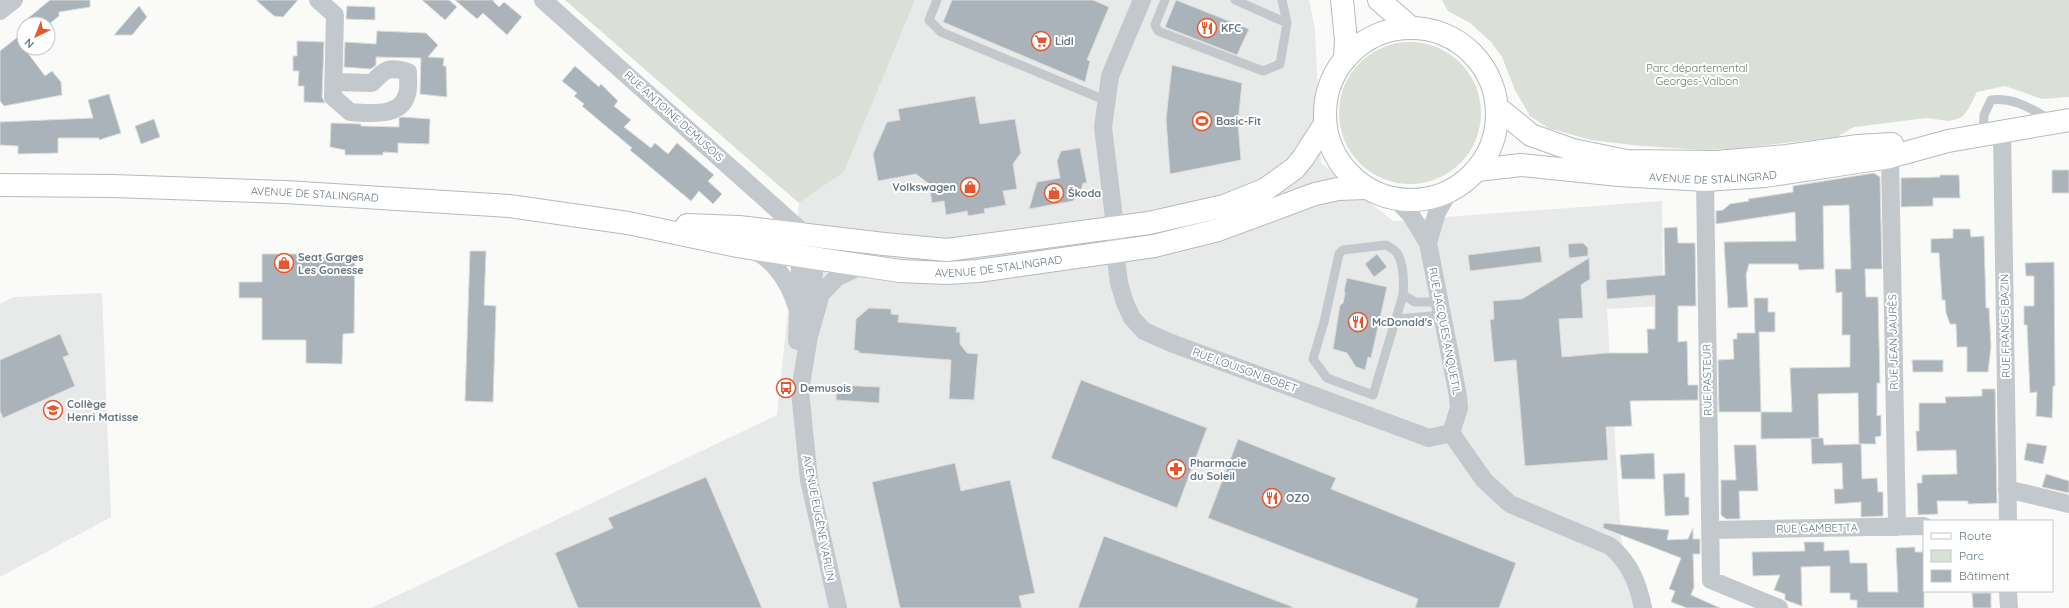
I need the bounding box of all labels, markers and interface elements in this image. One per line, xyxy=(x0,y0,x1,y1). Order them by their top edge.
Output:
north arrow xyxy=(16,16,56,56)
restaurant icon: KFC xyxy=(1196,17,1218,39)
place label: KFC xyxy=(1221,21,1241,35)
supermarket icon: Lidl xyxy=(1030,30,1052,52)
place label: Lidl xyxy=(1055,34,1074,48)
text: N xyxy=(21,35,37,51)
park label: Parc départemental Georges-Valbon xyxy=(1646,61,1748,88)
street label: RUE ANTOINE DEMUSOIS xyxy=(621,68,727,164)
sports icon: Basic-Fit xyxy=(1191,110,1213,132)
place label: Basic-Fit xyxy=(1216,114,1261,128)
street label: AVENUE DE STALINGRAD xyxy=(1649,167,1778,187)
shop icon: Volkswagen xyxy=(959,176,981,198)
place label: Volkswagen xyxy=(892,180,956,194)
shop icon: Škoda xyxy=(1043,182,1065,204)
street label: AVENUE DE STALINGRAD xyxy=(251,184,379,205)
place label: Škoda xyxy=(1068,186,1101,200)
place label: Seat Garges Les Gonesse xyxy=(298,250,364,277)
shop icon: Seat Garges Les Gonesse xyxy=(273,252,295,274)
street label: AVENUE DE STALINGRAD xyxy=(935,252,1063,280)
street label: RUE JACQUES ANQUETIL xyxy=(1426,266,1464,396)
street label: RUE FRANCIS BAZIN xyxy=(1997,274,2013,378)
street label: RUE JEAN JAURÈS xyxy=(1885,294,1901,390)
restaurant icon: McDonald's xyxy=(1347,311,1369,333)
place label: McDonald's xyxy=(1372,315,1432,329)
street label: RUE PASTEUR xyxy=(1699,344,1715,416)
street label: RUE LOUISON BOBET xyxy=(1191,345,1300,396)
bus stop icon: Demusois xyxy=(775,377,797,399)
place label: Demusois xyxy=(800,381,851,395)
place label: Collège Henri Matisse xyxy=(67,397,139,424)
school or university icon: Collège Henri Matisse xyxy=(42,399,64,421)
street label: AVENUE EUGÈNE VARLIN xyxy=(800,454,838,582)
place label: Pharmacie du Soleil xyxy=(1190,456,1247,483)
pharmacy icon: Pharmacie du Soleil xyxy=(1165,458,1187,480)
restaurant icon: OZO xyxy=(1261,487,1283,509)
place label: OZO xyxy=(1286,491,1310,505)
street label: RUE GAMBETTA xyxy=(1776,520,1858,536)
legend xyxy=(1923,520,2053,592)
text: Route xyxy=(1959,528,1992,543)
text: Parc xyxy=(1959,548,1984,563)
text: Bâtiment xyxy=(1959,568,2009,583)

